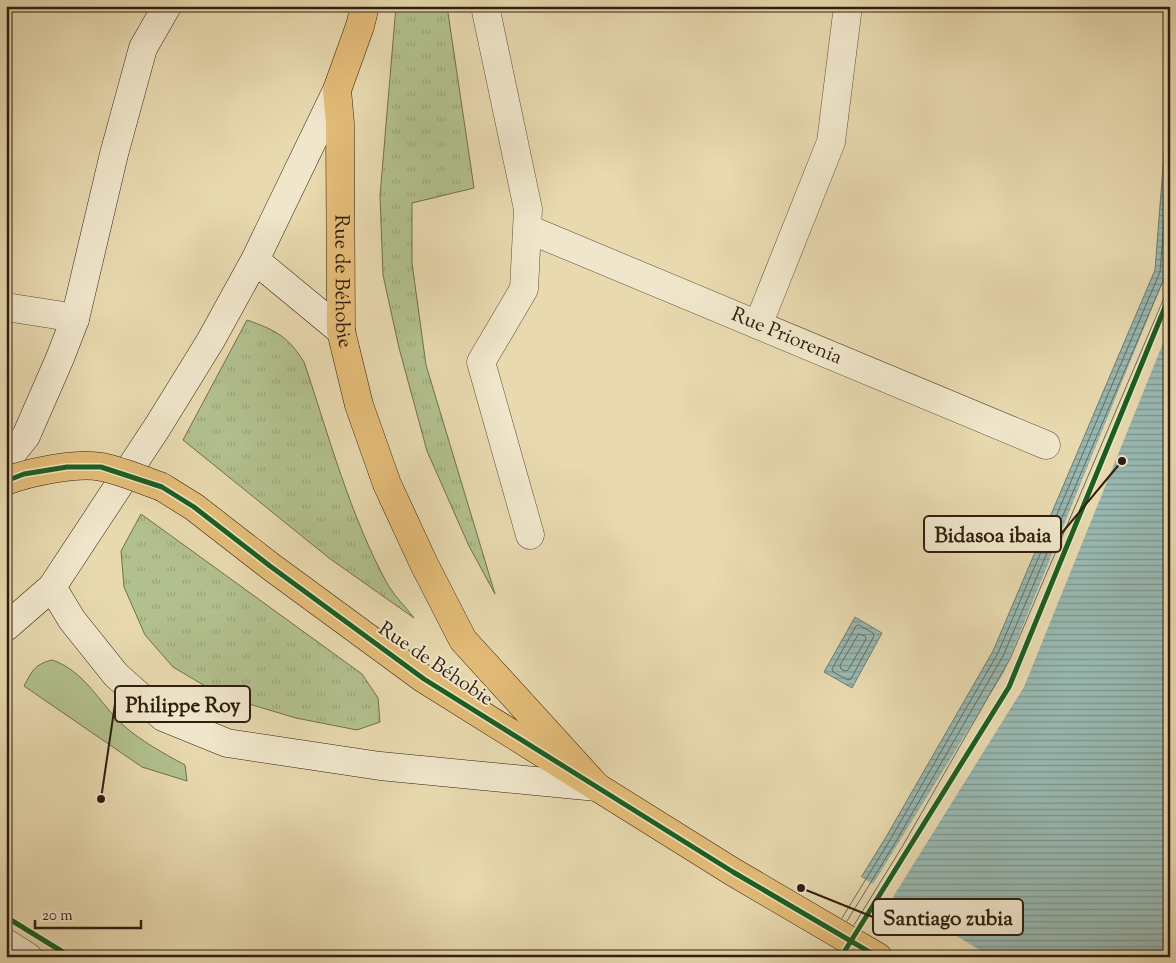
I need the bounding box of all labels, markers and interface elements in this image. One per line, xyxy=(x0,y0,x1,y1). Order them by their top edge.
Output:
street label: Rue de Béhobie xyxy=(326,214,359,351)
street label: Rue Priorenia xyxy=(727,301,846,373)
callout: Bidasoa ibaia xyxy=(924,516,1061,552)
text: Bidasoa ibaia xyxy=(934,522,1052,552)
street label: Rue de Béhobie xyxy=(372,616,498,714)
callout: Philippe Roy xyxy=(115,686,250,722)
text: Philippe Roy xyxy=(125,692,241,722)
scale bar xyxy=(35,898,141,930)
callout: Santiago zubia xyxy=(873,899,1023,935)
text: Santiago zubia xyxy=(883,905,1013,935)
text: 20 m xyxy=(42,906,73,927)

